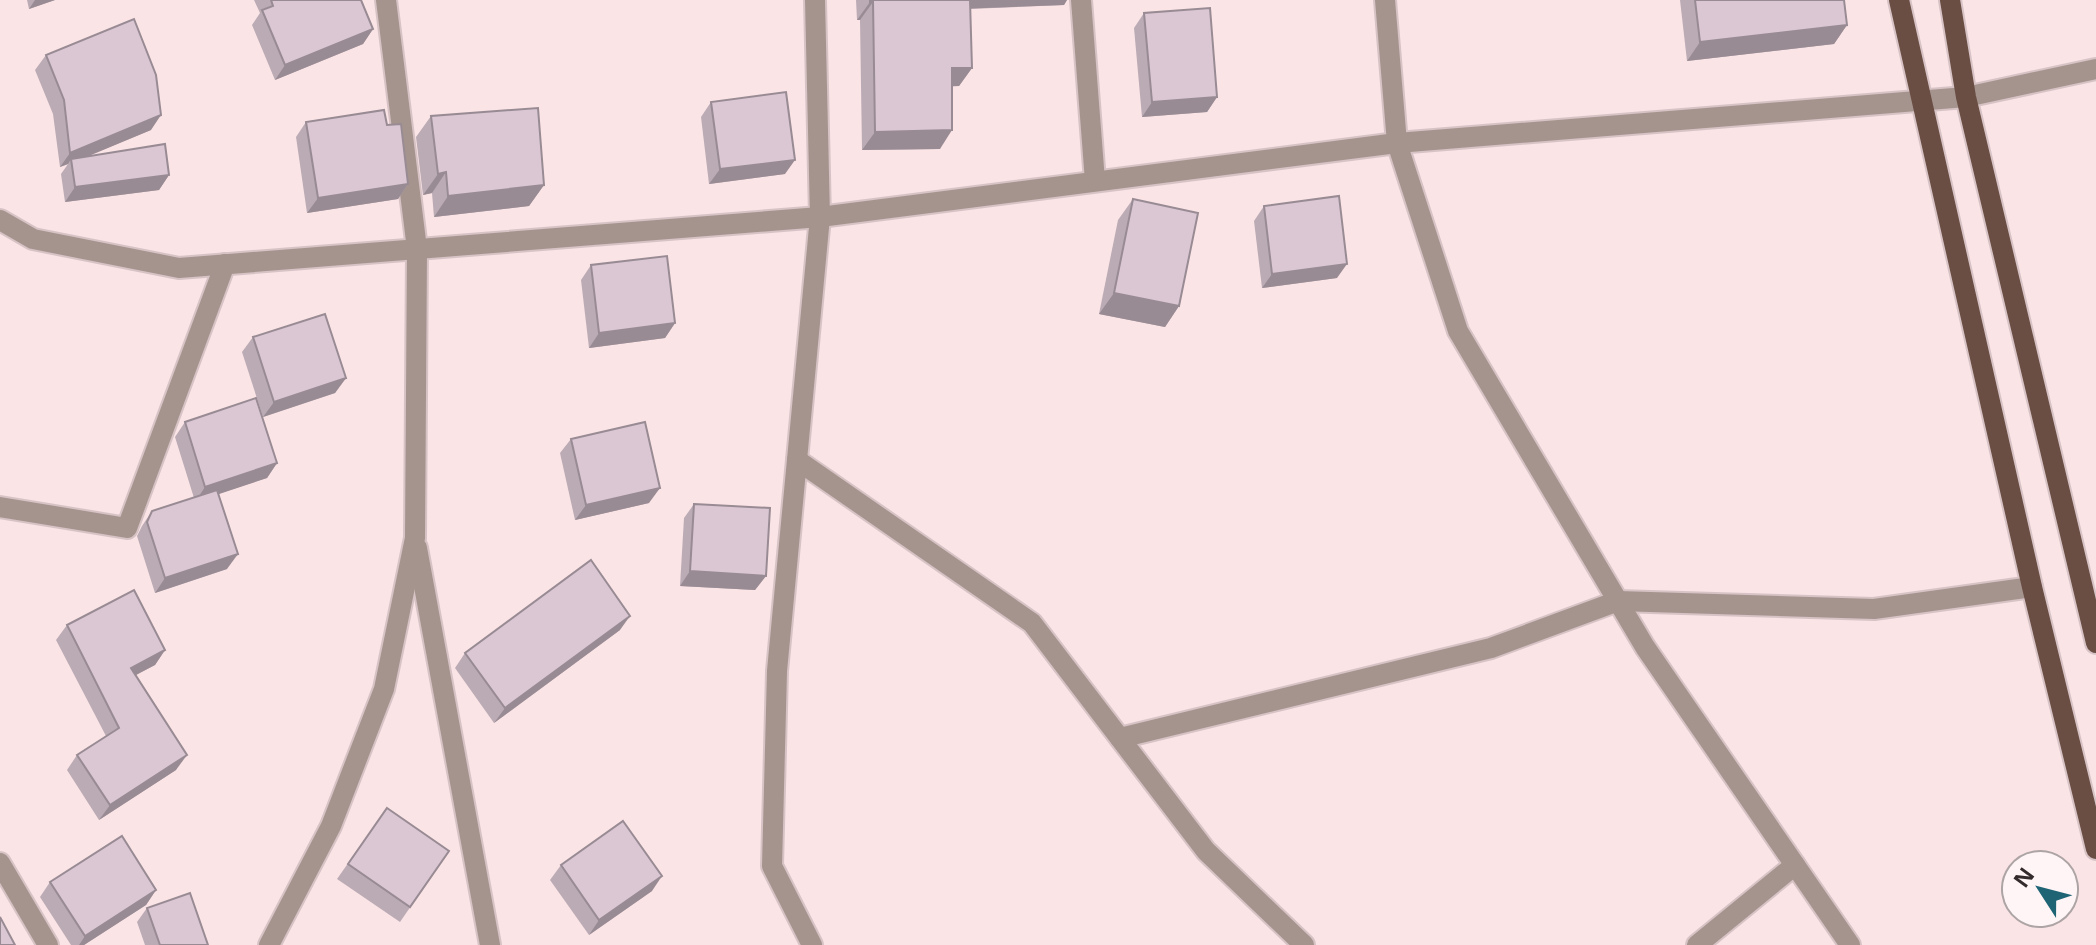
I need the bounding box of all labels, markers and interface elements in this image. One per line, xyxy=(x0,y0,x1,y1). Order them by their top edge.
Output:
north arrow xyxy=(2000,849,2080,929)
text: N xyxy=(2006,861,2040,893)

